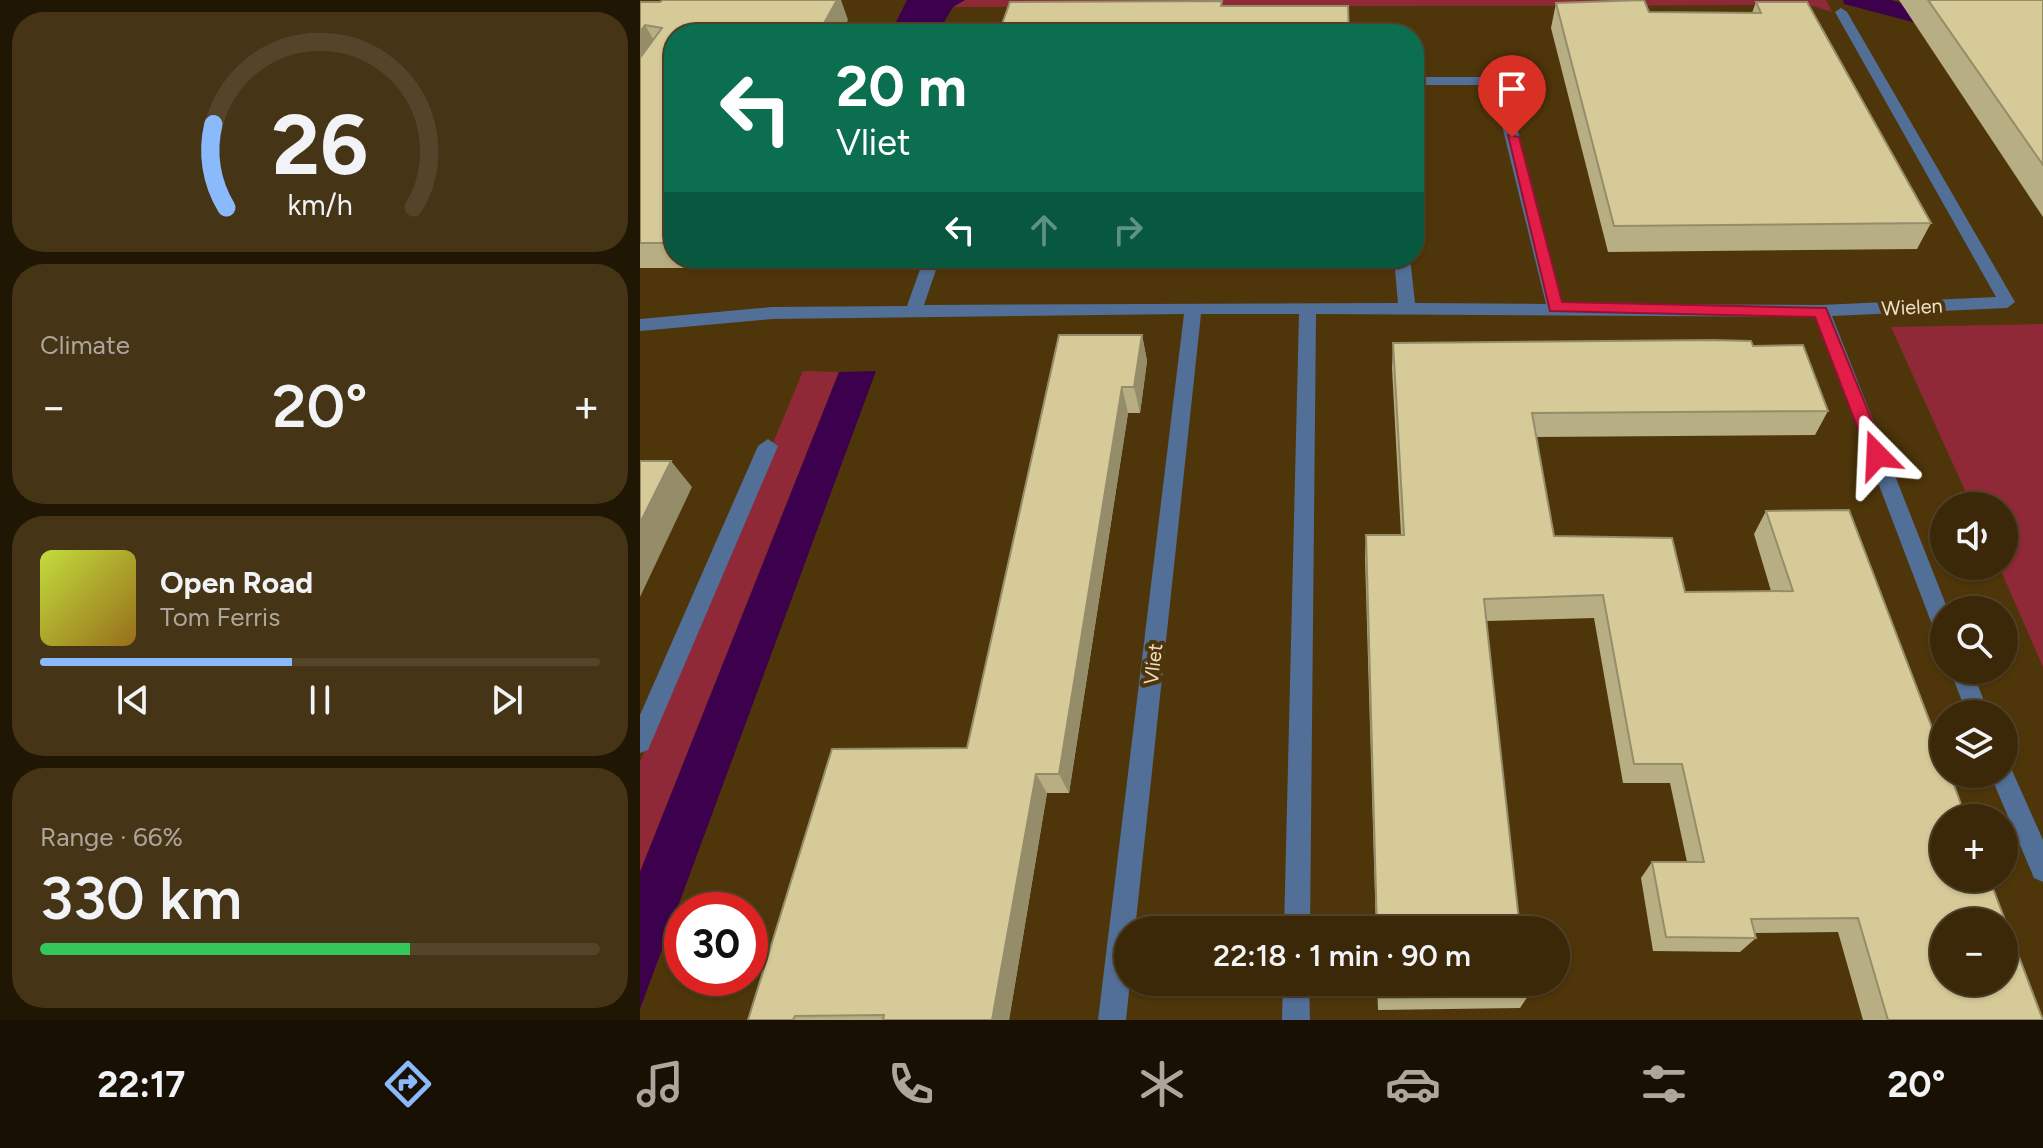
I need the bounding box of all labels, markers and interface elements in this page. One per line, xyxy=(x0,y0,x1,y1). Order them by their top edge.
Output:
text: 20 m xyxy=(836,53,967,120)
pin xyxy=(1478,55,1546,137)
icon: left xyxy=(704,56,808,160)
icon: arrive xyxy=(1490,67,1534,111)
text: 26 xyxy=(272,95,368,195)
text: Vliet xyxy=(836,121,910,164)
text: km/h xyxy=(287,188,353,222)
icon: left xyxy=(938,208,982,252)
icon: ahead xyxy=(1022,208,1066,252)
icon: right xyxy=(1106,208,1150,252)
street label: Wielen xyxy=(1881,293,1943,321)
text: Climate xyxy=(40,329,130,361)
text: 20° xyxy=(272,370,368,442)
text: − xyxy=(40,380,67,433)
text: + xyxy=(573,380,600,433)
position arrow xyxy=(1835,413,1919,497)
map controls xyxy=(1930,492,2018,996)
button: sound xyxy=(1930,492,2018,580)
text: Open Road xyxy=(160,564,313,601)
button: search xyxy=(1930,596,2018,684)
text: Tom Ferris xyxy=(160,601,280,633)
street label: Vliet xyxy=(1139,642,1167,686)
icon: previous xyxy=(111,678,155,722)
icon: pause xyxy=(298,678,342,722)
icon: next xyxy=(485,678,529,722)
button: layers xyxy=(1930,700,2018,788)
button: + xyxy=(1930,804,2018,892)
text: Range · 66% xyxy=(40,821,183,853)
text: 330 km xyxy=(40,862,242,934)
speed limit sign: 30 xyxy=(664,892,768,996)
button: − xyxy=(1930,908,2018,996)
text: 22:18 · 1 min · 90 m xyxy=(1213,937,1471,974)
icon: directions xyxy=(380,1056,436,1112)
icon: music xyxy=(632,1056,688,1112)
icon: phone xyxy=(883,1056,939,1112)
icon: climate xyxy=(1134,1056,1190,1112)
icon: car xyxy=(1385,1056,1441,1112)
icon: filters xyxy=(1636,1056,1692,1112)
text: 22:17 xyxy=(98,1063,185,1106)
text: 20° xyxy=(1888,1063,1945,1106)

